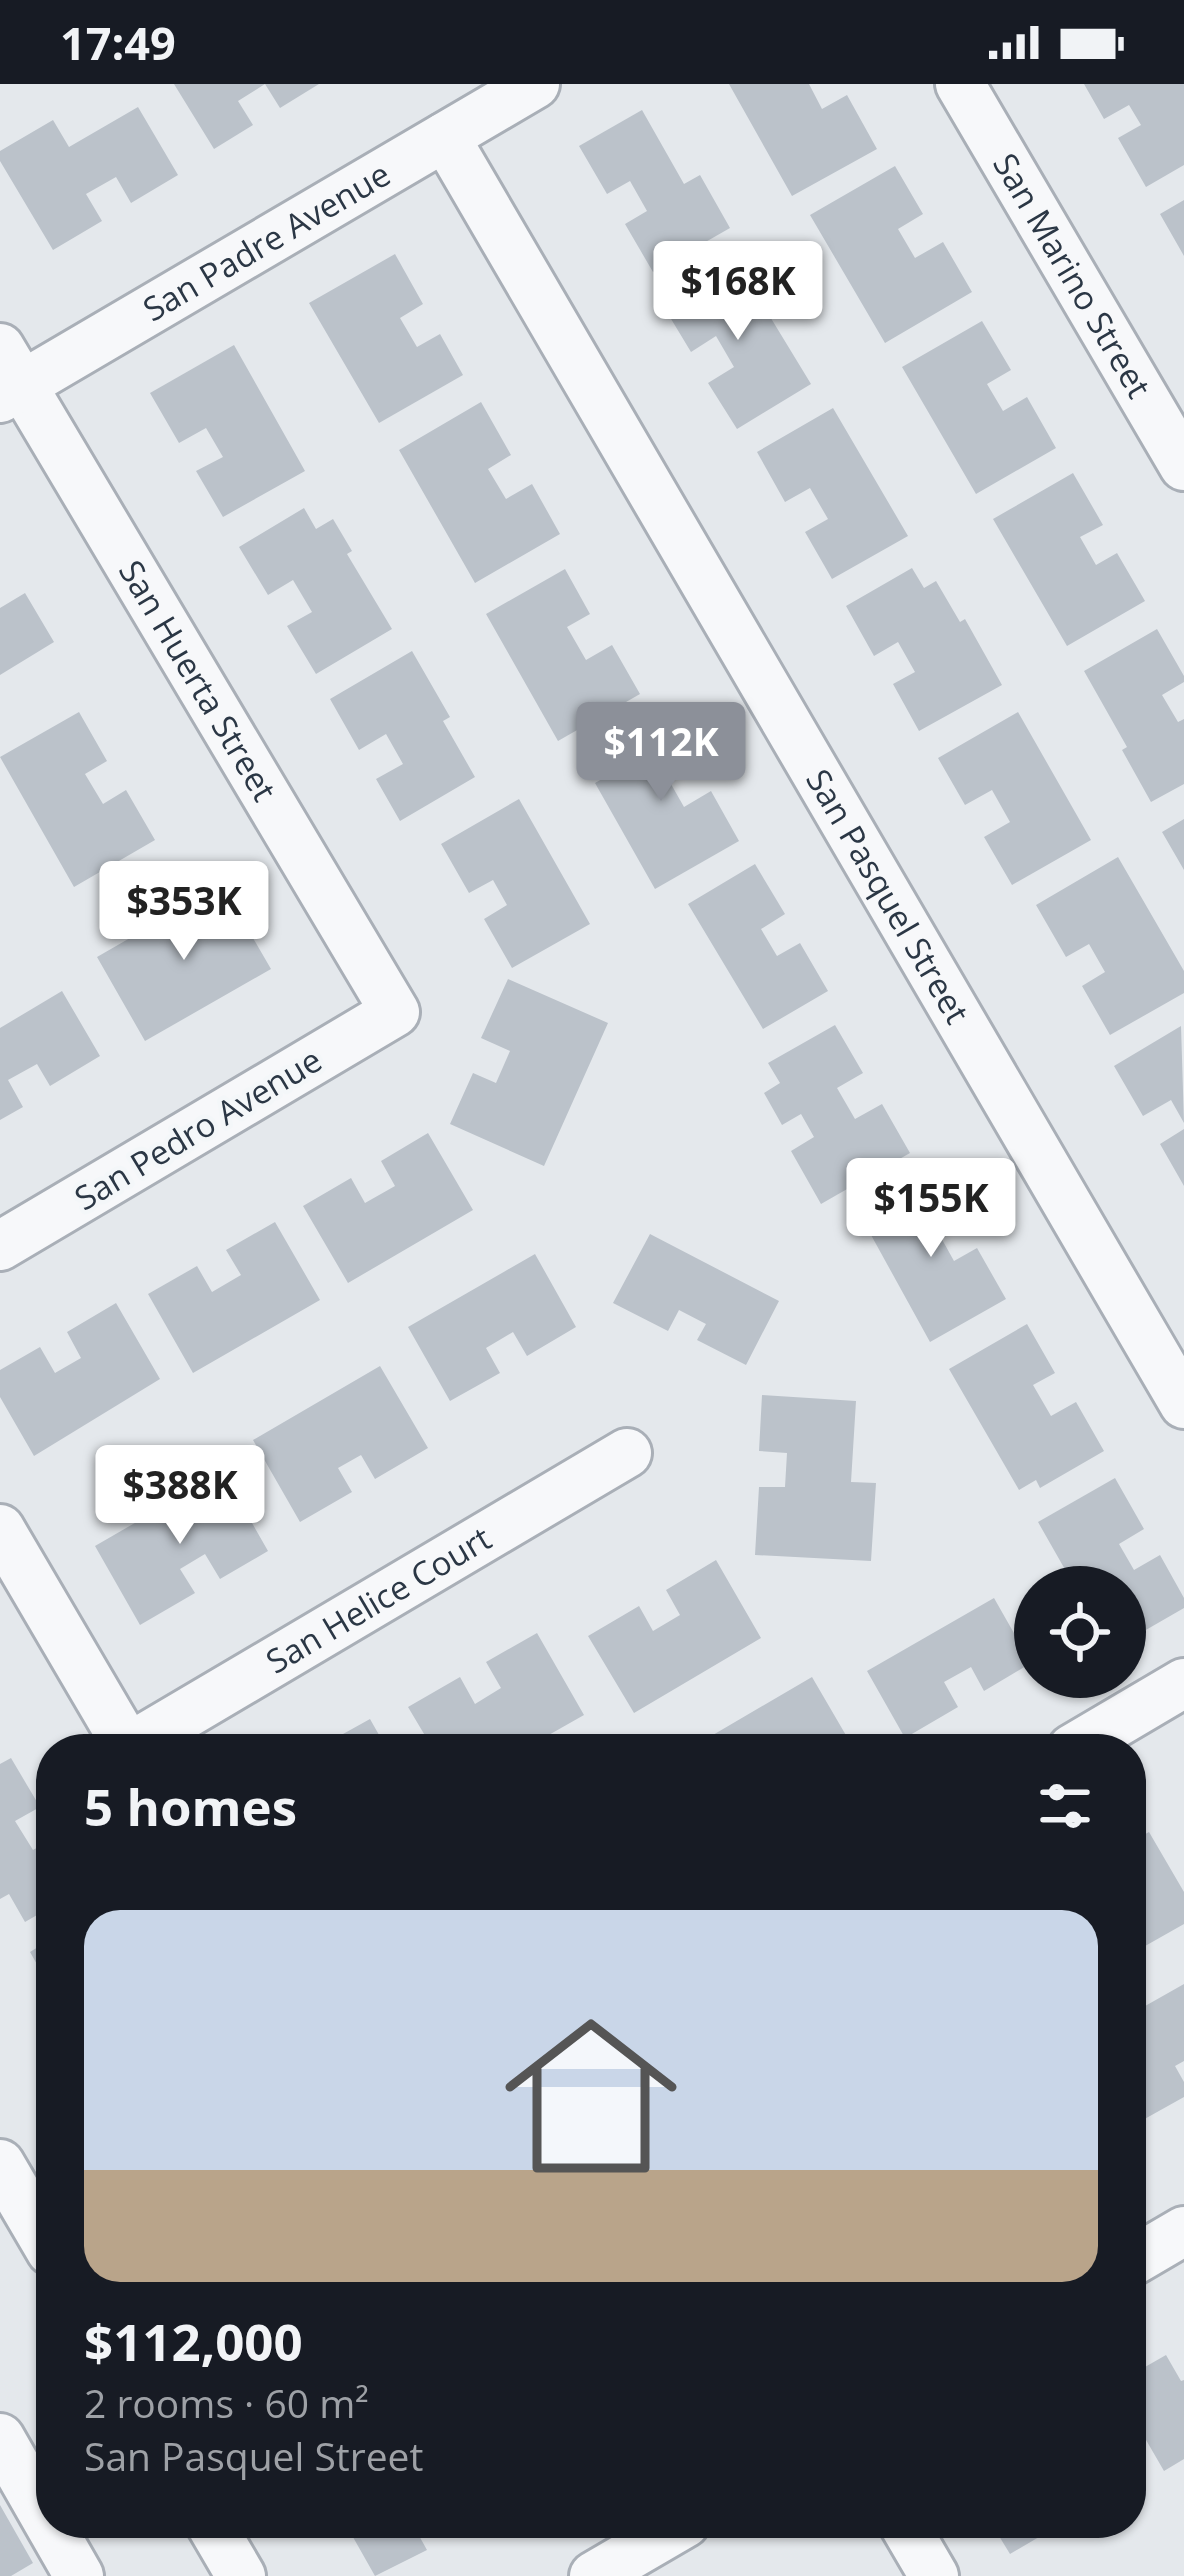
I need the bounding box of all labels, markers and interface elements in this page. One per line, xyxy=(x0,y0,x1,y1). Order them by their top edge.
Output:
text: 17:49 xyxy=(60,12,176,73)
street label: San Marino Street xyxy=(984,145,1162,406)
street label: San Padre Avenue xyxy=(134,151,398,331)
pin: $168K xyxy=(654,241,822,343)
text: $168K xyxy=(680,253,796,306)
street label: San Huerta Street xyxy=(109,552,287,809)
pin: $112K xyxy=(577,702,745,804)
text: $112K xyxy=(603,714,719,767)
street label: San Pasquel Street xyxy=(796,761,980,1031)
pin: $353K xyxy=(100,861,268,963)
text: $353K xyxy=(126,873,242,926)
street label: San Pedro Avenue xyxy=(66,1037,330,1220)
pin: $155K xyxy=(847,1158,1015,1260)
text: $155K xyxy=(873,1170,989,1223)
pin: $388K xyxy=(96,1445,264,1547)
text: $388K xyxy=(122,1457,238,1510)
street label: San Helice Court xyxy=(257,1515,499,1683)
map controls xyxy=(1014,1566,1146,1698)
button: locate xyxy=(1014,1566,1146,1698)
text: 5 homes xyxy=(84,1771,297,1841)
icon: filters xyxy=(1032,1773,1098,1839)
icon: home xyxy=(483,1988,699,2204)
text: $112,000 xyxy=(84,2306,303,2376)
text: 2 rooms · 60 m² xyxy=(84,2376,369,2429)
text: San Pasquel Street xyxy=(84,2429,423,2482)

